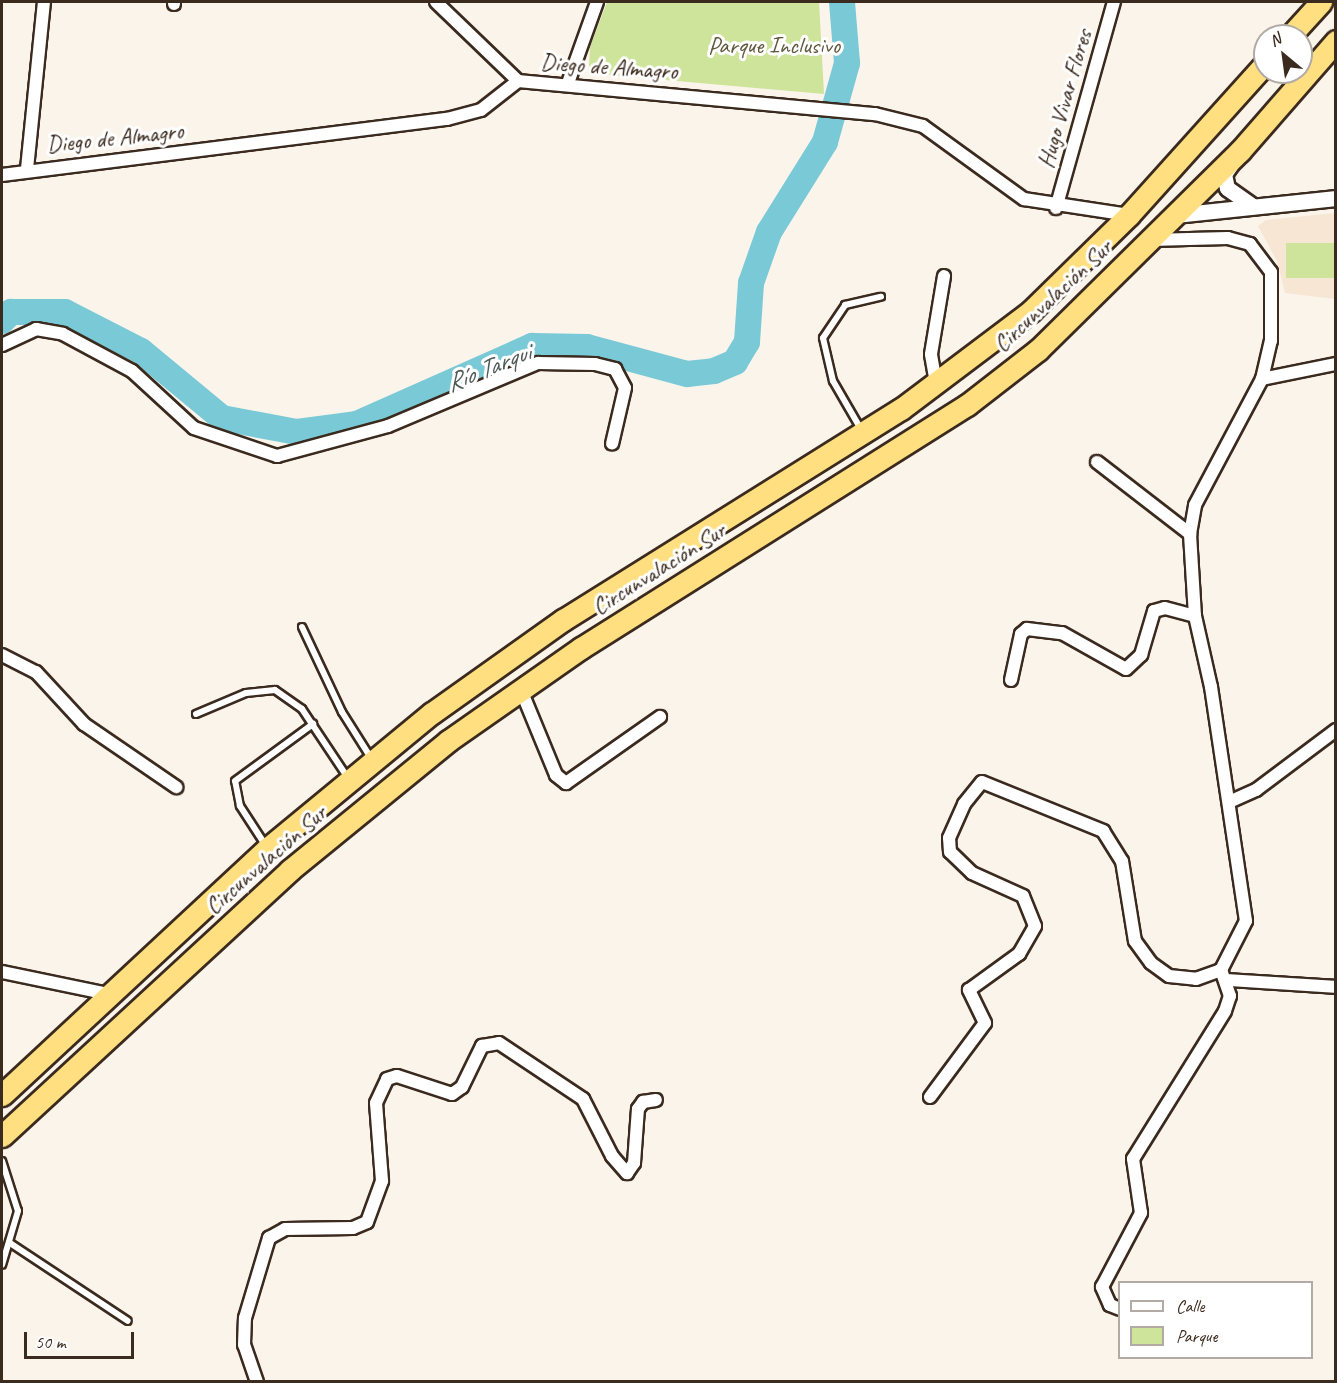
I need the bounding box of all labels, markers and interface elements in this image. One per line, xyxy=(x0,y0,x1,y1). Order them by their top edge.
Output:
north arrow xyxy=(1253,24,1313,84)
street label: Hugo Vivar Flores xyxy=(1032,27,1098,171)
text: N xyxy=(1266,29,1284,51)
park label: Parque Inclusivo xyxy=(708,32,840,60)
street label: Diego de Almagro xyxy=(539,48,679,86)
street label: Diego de Almagro xyxy=(44,116,186,160)
street label: Circunvalación Sur xyxy=(988,234,1118,358)
water label: Río Tarqui xyxy=(441,337,535,399)
street label: Circunvalación Sur xyxy=(587,516,731,622)
street label: Circunvalación Sur xyxy=(199,799,333,921)
legend xyxy=(1118,1281,1313,1359)
text: Calle xyxy=(1176,1295,1204,1317)
scale bar xyxy=(27,1320,136,1358)
text: Parque xyxy=(1176,1325,1217,1347)
text: 50 m xyxy=(35,1331,66,1353)

